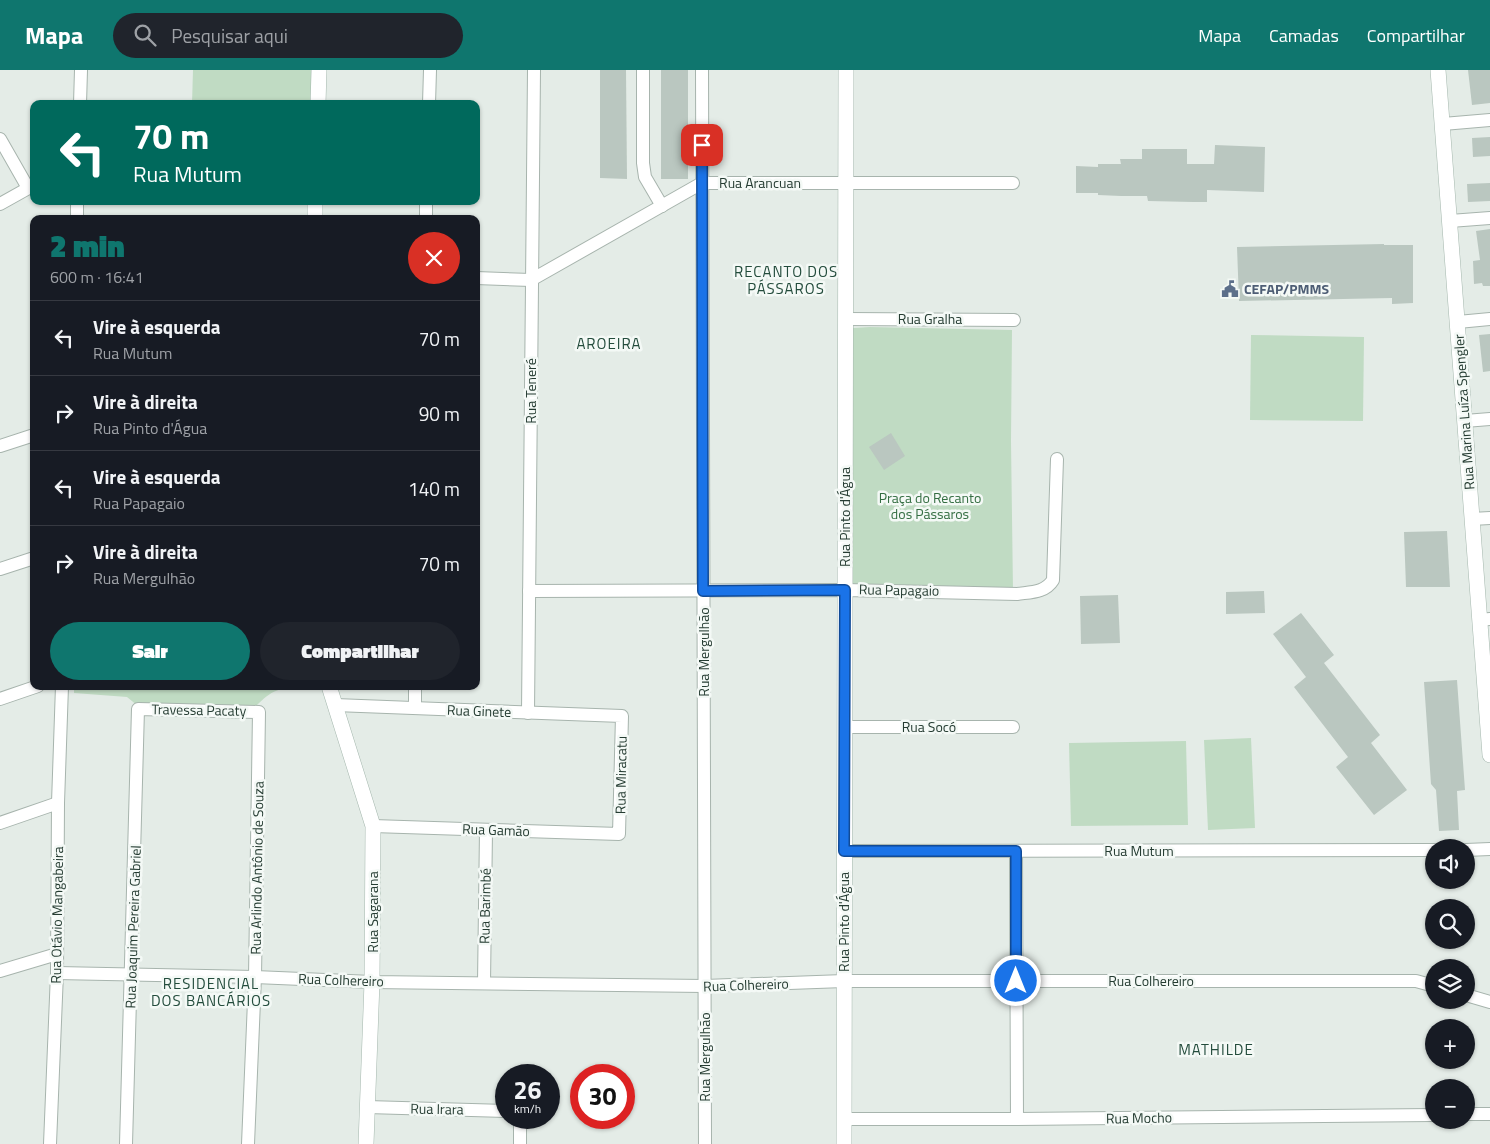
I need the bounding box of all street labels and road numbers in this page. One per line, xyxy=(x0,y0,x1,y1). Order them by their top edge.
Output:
street label: Rua Arancuan xyxy=(719,172,801,193)
street label: Rua Gralha xyxy=(898,308,962,329)
street label: Rua Marina Luíza Spengler xyxy=(1448,333,1479,491)
street label: Rua Teneré xyxy=(520,358,541,424)
street label: Rua Pinto d'Água xyxy=(834,467,855,567)
street label: Rua Papagaio xyxy=(859,578,939,601)
street label: Rua Mergulhão xyxy=(693,607,714,697)
street label: Travessa Pacaty xyxy=(151,698,247,721)
street label: Rua Ginete xyxy=(446,699,512,722)
street label: Rua Socó xyxy=(902,716,956,737)
street label: Rua Miracatu xyxy=(609,736,632,814)
street label: Rua Arlindo Antônio de Souza xyxy=(244,781,269,955)
street label: Rua Gamão xyxy=(462,818,530,841)
street label: Rua Mutum xyxy=(1104,840,1174,861)
street label: Rua Joaquim Pereira Gabriel xyxy=(119,845,146,1009)
street label: Rua Otávio Mangabeira xyxy=(45,846,68,984)
street label: Rua Barimbé xyxy=(473,868,496,944)
street label: Rua Sagarana xyxy=(362,871,383,953)
street label: Rua Pinto d'Água xyxy=(833,872,854,972)
street label: Rua Colhereiro xyxy=(298,968,384,991)
street label: Rua Colhereiro xyxy=(1108,970,1194,991)
street label: Rua Colhereiro xyxy=(703,973,789,996)
street label: Rua Mergulhão xyxy=(694,1012,715,1102)
street label: Rua Irara xyxy=(410,1098,464,1119)
street label: Rua Mocho xyxy=(1106,1106,1172,1129)

